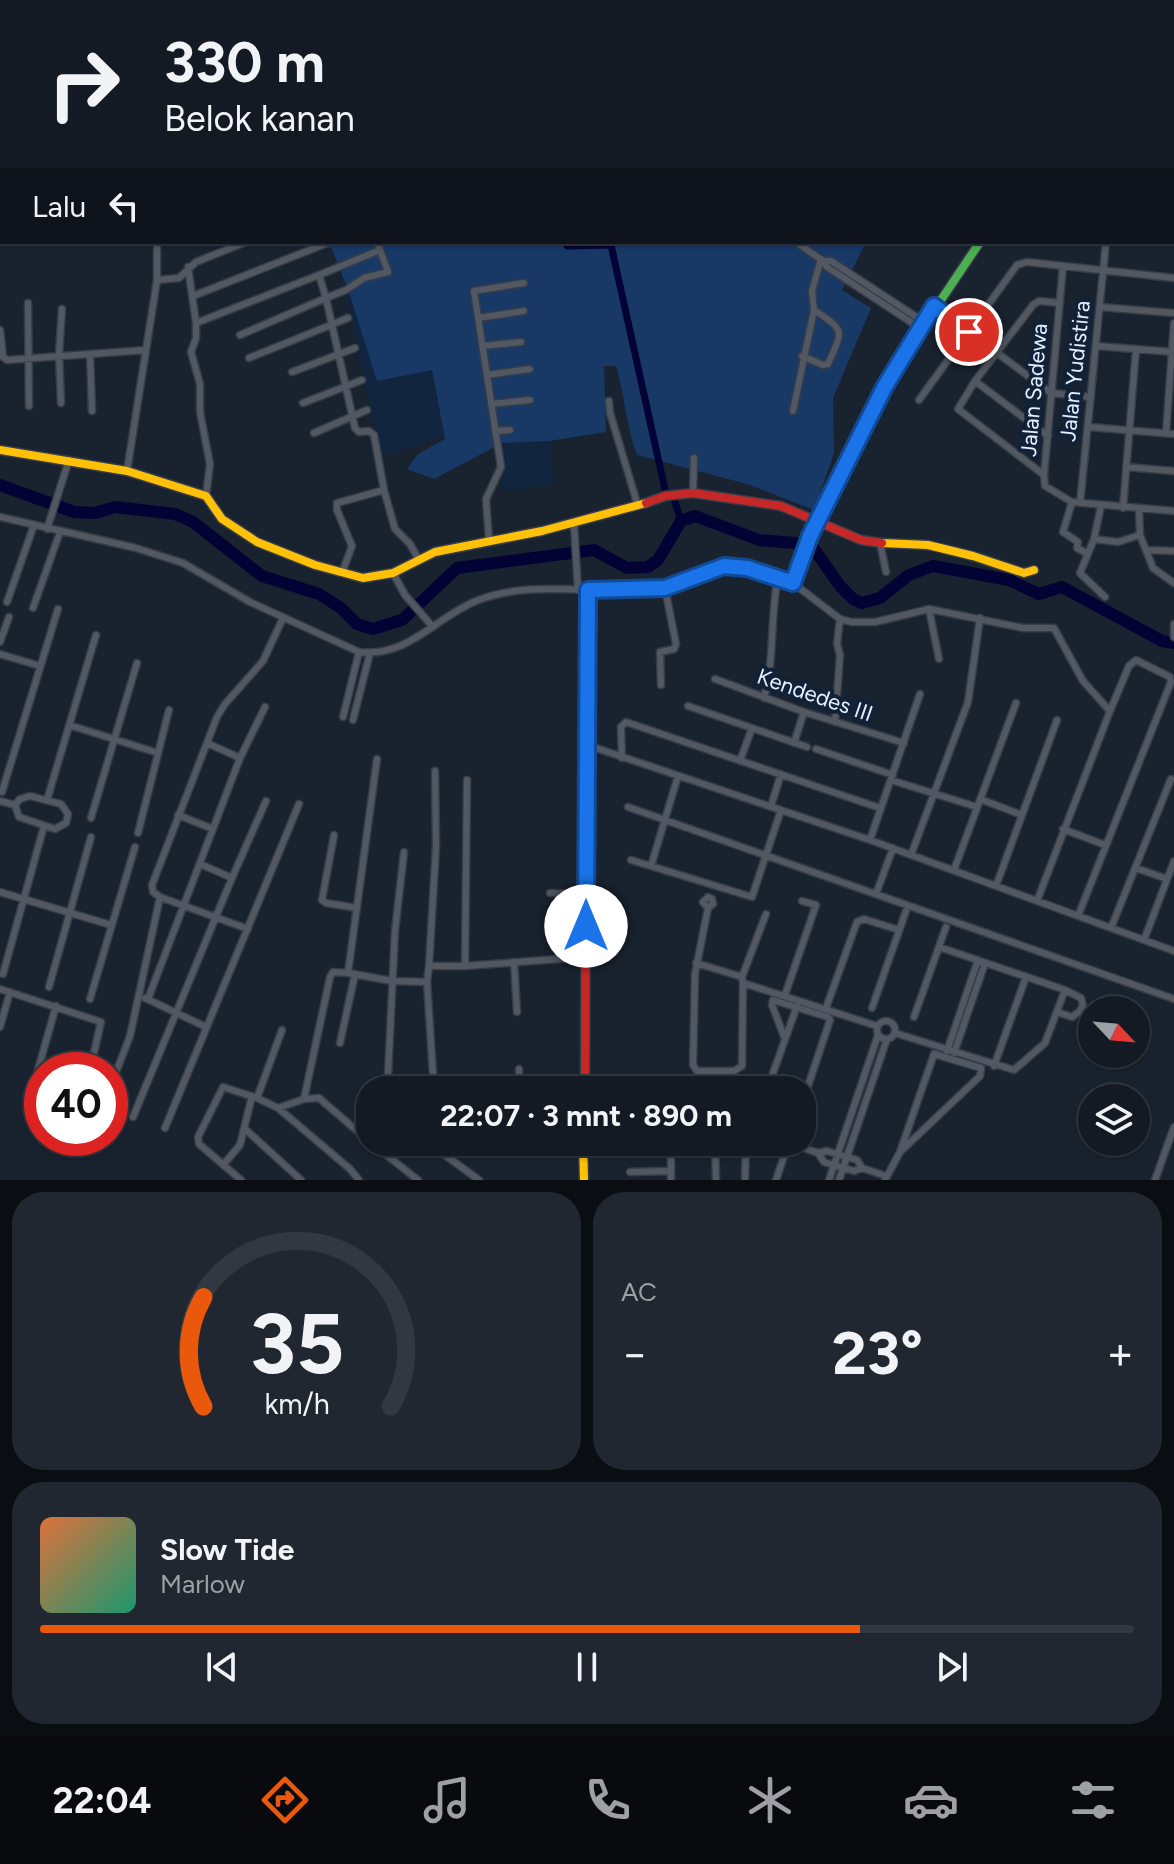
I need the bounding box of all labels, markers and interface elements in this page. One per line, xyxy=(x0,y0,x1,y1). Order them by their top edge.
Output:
text: 330 m xyxy=(164,29,325,96)
icon: right xyxy=(32,32,136,136)
text: Belok kanan xyxy=(164,97,355,140)
icon: left xyxy=(102,184,146,228)
text: Lalu xyxy=(32,188,86,225)
pin xyxy=(935,298,1003,366)
street label: Jalan Yudistira xyxy=(1054,299,1096,443)
icon: arrive xyxy=(947,310,991,354)
street label: Jalan Sadewa xyxy=(1015,322,1053,458)
street label: Kendedes III xyxy=(753,663,877,727)
position arrow xyxy=(544,884,628,968)
north arrow xyxy=(1078,996,1150,1068)
map controls xyxy=(1078,996,1150,1156)
speed limit sign: 40 xyxy=(24,1052,128,1156)
button: layers xyxy=(1078,1084,1150,1156)
text: 22:07 · 3 mnt · 890 m xyxy=(440,1097,732,1134)
text: AC xyxy=(621,1276,657,1308)
text: 35 xyxy=(249,1294,344,1394)
text: 23° xyxy=(832,1317,923,1389)
text: − xyxy=(621,1327,648,1380)
text: + xyxy=(1107,1327,1134,1380)
text: km/h xyxy=(264,1387,329,1421)
text: Slow Tide xyxy=(160,1531,294,1568)
text: Marlow xyxy=(160,1568,245,1600)
icon: previous xyxy=(200,1645,244,1689)
icon: pause xyxy=(565,1645,609,1689)
icon: next xyxy=(930,1645,974,1689)
icon: directions xyxy=(257,1772,313,1828)
icon: music xyxy=(419,1772,475,1828)
icon: phone xyxy=(580,1772,636,1828)
icon: climate xyxy=(742,1772,798,1828)
icon: car xyxy=(903,1772,959,1828)
icon: filters xyxy=(1065,1772,1121,1828)
text: 22:04 xyxy=(53,1779,151,1822)

